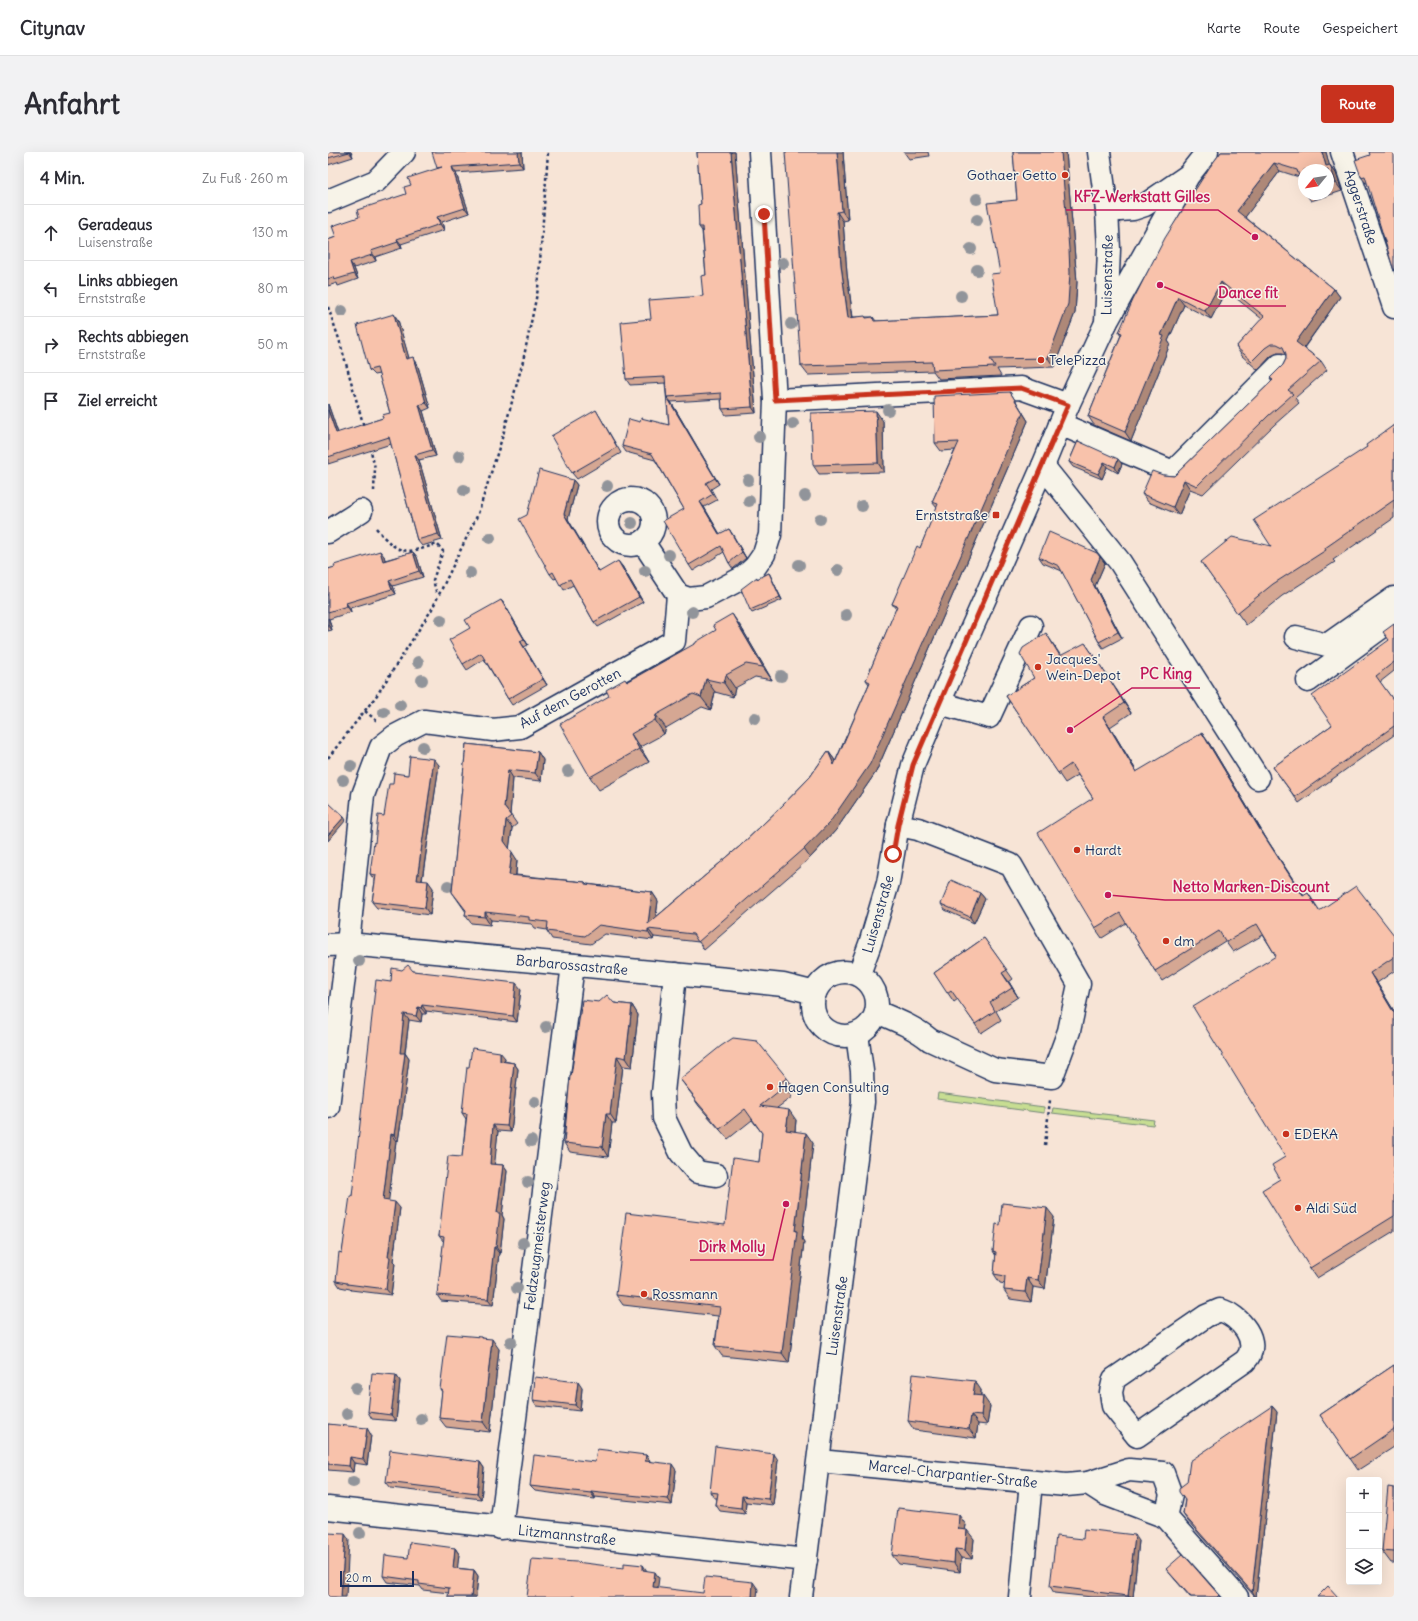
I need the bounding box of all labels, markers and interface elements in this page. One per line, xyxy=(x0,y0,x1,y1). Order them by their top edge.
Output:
text: Citynav xyxy=(20,16,85,40)
text: Karte xyxy=(1207,19,1241,37)
text: Route xyxy=(1263,19,1300,37)
text: Gespeichert xyxy=(1322,19,1398,37)
button: Route xyxy=(1321,85,1394,123)
text: Anfahrt xyxy=(24,86,120,122)
north arrow xyxy=(1298,164,1334,200)
place label: Gothaer Getto xyxy=(967,166,1057,184)
text: 4 Min. xyxy=(40,167,85,189)
street label: Aggerstraße xyxy=(1340,167,1382,247)
text: Zu Fuß · 260 m xyxy=(202,170,288,187)
marker: Gothaer Getto xyxy=(1060,170,1070,180)
callout: KFZ-Werkstatt Gilles xyxy=(1066,183,1218,210)
text: KFZ-Werkstatt Gilles xyxy=(1074,187,1210,206)
route end xyxy=(755,205,773,223)
text: Geradeaus xyxy=(78,215,152,234)
icon: ahead xyxy=(40,222,62,244)
text: 130 m xyxy=(252,224,288,241)
text: Luisenstraße xyxy=(78,234,153,251)
street label: Luisenstraße xyxy=(1097,235,1117,315)
text: Links abbiegen xyxy=(78,271,178,290)
icon: left xyxy=(40,278,62,300)
callout: Dance fit xyxy=(1210,279,1286,306)
text: 80 m xyxy=(257,280,288,297)
text: Dance fit xyxy=(1218,283,1279,302)
text: Ernststraße xyxy=(78,290,146,307)
text: Rechts abbiegen xyxy=(78,327,189,346)
icon: right xyxy=(40,334,62,356)
text: 50 m xyxy=(257,336,288,353)
text: Ernststraße xyxy=(78,346,146,363)
place label: TelePizza xyxy=(1049,351,1106,369)
marker: TelePizza xyxy=(1036,355,1046,365)
icon: arrive xyxy=(40,390,62,412)
text: Ziel erreicht xyxy=(78,391,157,410)
place label: Ernststraße xyxy=(915,506,988,524)
marker: Ernststraße xyxy=(991,510,1001,520)
place label: Jacques' Wein-Depot xyxy=(1046,650,1121,684)
callout: PC King xyxy=(1132,661,1200,688)
marker: Jacques' Wein-Depot xyxy=(1033,662,1043,672)
street label: Auf dem Gerotten xyxy=(516,664,624,732)
text: PC King xyxy=(1140,664,1192,684)
place label: Hardt xyxy=(1085,841,1122,859)
route start xyxy=(884,845,902,863)
marker: Hardt xyxy=(1072,845,1082,855)
street label: Luisenstraße xyxy=(858,873,898,955)
callout: Netto Marken-Discount xyxy=(1165,873,1338,900)
text: Netto Marken-Discount xyxy=(1173,877,1330,896)
place label: dm xyxy=(1174,932,1195,950)
marker: dm xyxy=(1161,936,1171,946)
street label: Barbarossastraße xyxy=(515,951,629,979)
place label: Hagen Consulting xyxy=(778,1078,889,1096)
marker: Hagen Consulting xyxy=(765,1082,775,1092)
place label: EDEKA xyxy=(1294,1125,1338,1143)
marker: EDEKA xyxy=(1281,1129,1291,1139)
street label: Feldzeugmeisterweg xyxy=(520,1181,554,1311)
place label: Aldi Süd xyxy=(1306,1199,1357,1217)
marker: Aldi Süd xyxy=(1293,1203,1303,1213)
callout: Dirk Molly xyxy=(690,1233,773,1260)
text: Dirk Molly xyxy=(698,1237,766,1257)
street label: Luisenstraße xyxy=(822,1275,852,1357)
place label: Rossmann xyxy=(652,1285,718,1303)
marker: Rossmann xyxy=(639,1289,649,1299)
street label: Marcel-Charpantier-Straße xyxy=(867,1456,1039,1492)
map controls xyxy=(1346,1477,1382,1585)
button: + xyxy=(1346,1477,1382,1513)
button: − xyxy=(1346,1513,1382,1549)
street label: Litzmannstraße xyxy=(517,1521,617,1549)
button: layers xyxy=(1346,1549,1382,1585)
scale bar xyxy=(340,1569,414,1588)
text: 20 m xyxy=(346,1571,372,1585)

